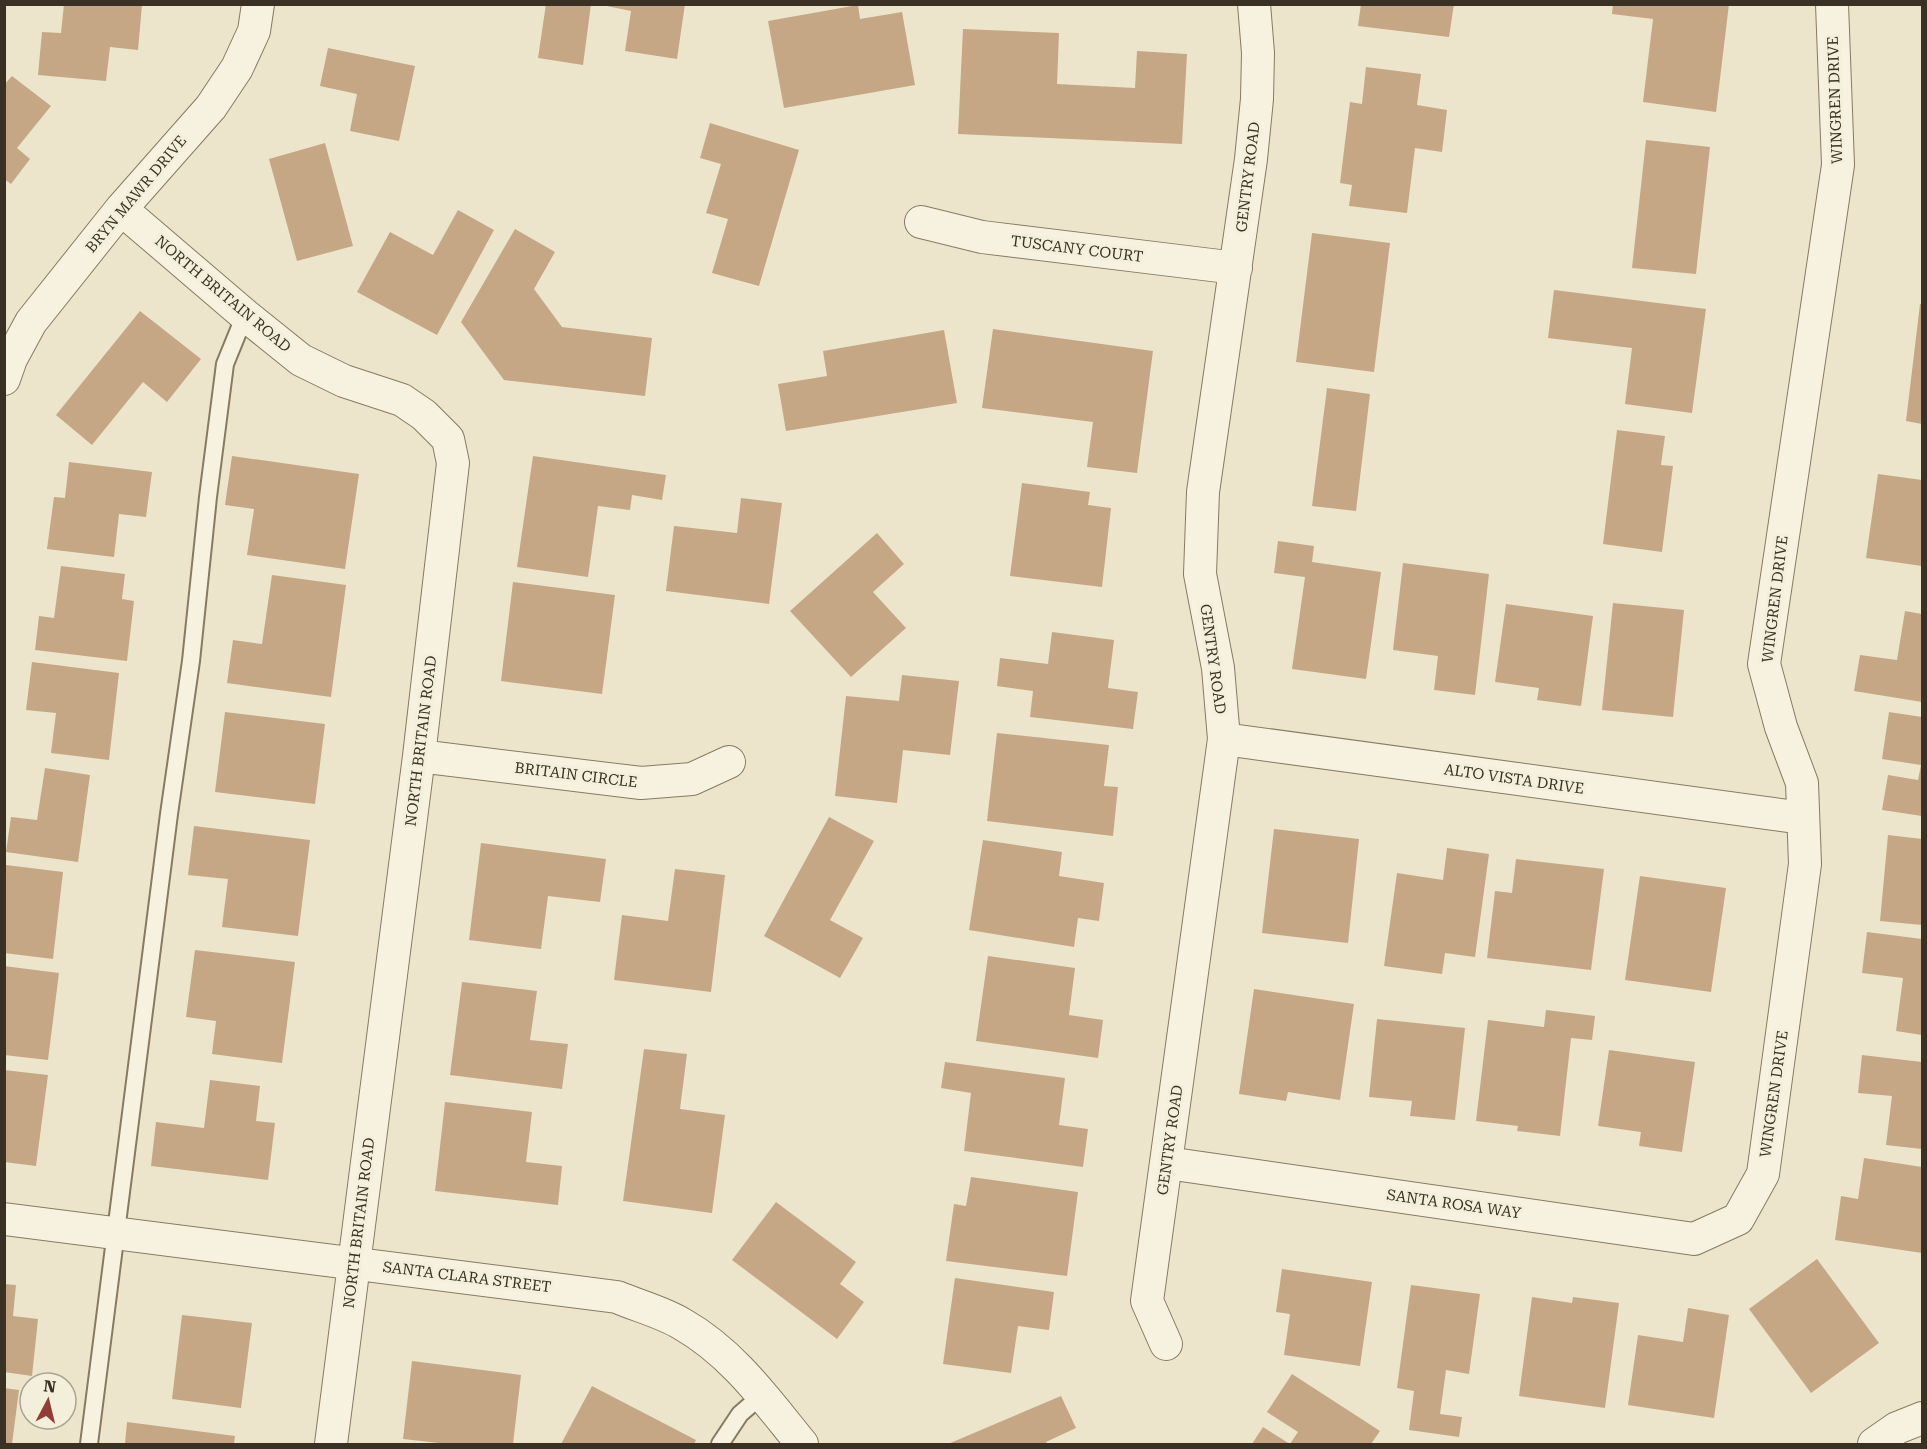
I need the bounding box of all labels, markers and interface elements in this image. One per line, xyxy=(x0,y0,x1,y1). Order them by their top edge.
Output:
street label: WINGREN DRIVE xyxy=(1824,36,1846,164)
street label: GENTRY ROAD xyxy=(1232,121,1264,233)
street label: BRYN MAWR DRIVE xyxy=(82,132,190,256)
street label: NORTH BRITAIN ROAD xyxy=(151,232,295,356)
street label: TUSCANY COURT xyxy=(1010,232,1144,266)
street label: WINGREN DRIVE xyxy=(1758,534,1792,664)
street label: GENTRY ROAD xyxy=(1196,603,1230,715)
street label: NORTH BRITAIN ROAD xyxy=(402,655,440,827)
street label: BRITAIN CIRCLE xyxy=(513,759,639,791)
street label: ALTO VISTA DRIVE xyxy=(1443,760,1585,798)
street label: WINGREN DRIVE xyxy=(1756,1029,1792,1159)
street label: GENTRY ROAD xyxy=(1153,1084,1187,1196)
street label: NORTH BRITAIN ROAD xyxy=(340,1137,378,1309)
street label: SANTA ROSA WAY xyxy=(1386,1186,1523,1222)
street label: SANTA CLARA STREET xyxy=(382,1258,552,1296)
north arrow xyxy=(18,1371,78,1431)
text: N xyxy=(42,1376,57,1397)

